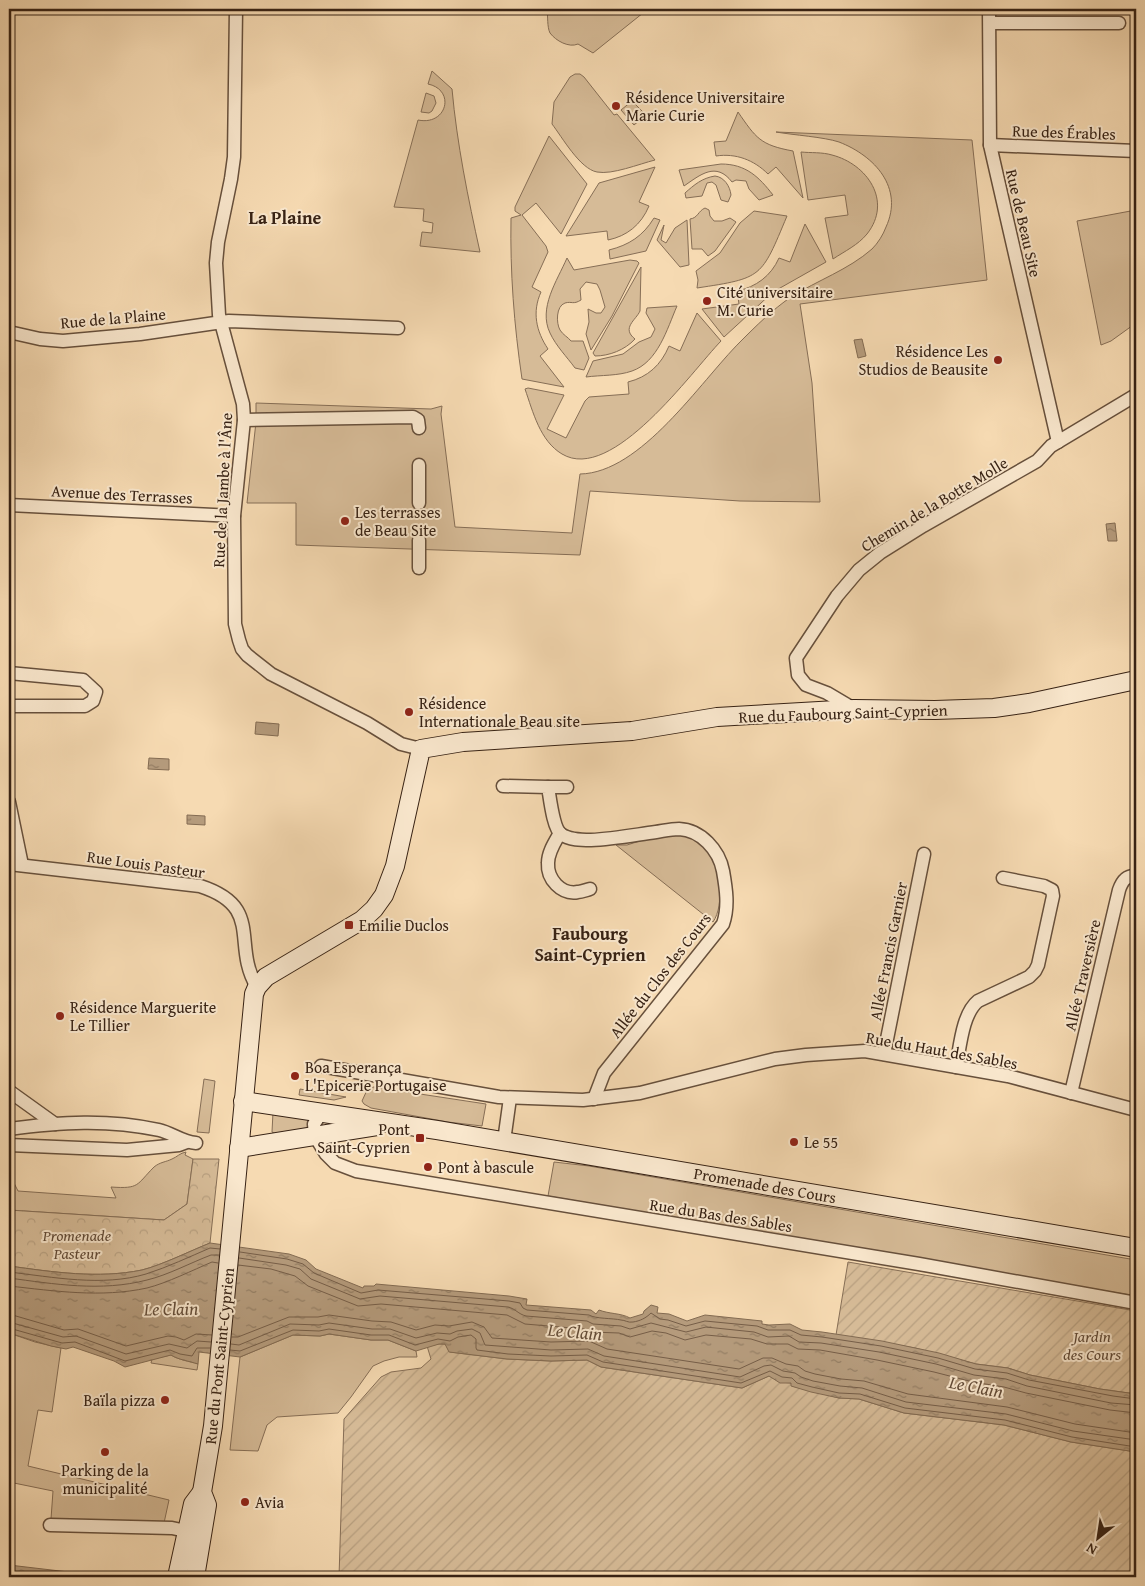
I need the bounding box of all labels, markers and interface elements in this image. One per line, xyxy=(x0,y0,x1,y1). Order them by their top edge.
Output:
place label: Résidence Universitaire Marie Curie xyxy=(626,85,785,127)
marker: Résidence Universitaire Marie Curie xyxy=(610,100,622,112)
street label: Rue des Érables xyxy=(1012,118,1116,146)
street label: Rue de Beau Site xyxy=(1000,167,1048,279)
district label: La Plaine xyxy=(249,204,322,231)
place label: Cité universitaire M. Curie xyxy=(717,280,833,322)
marker: Cité universitaire M. Curie xyxy=(701,295,713,307)
street label: Rue de la Plaine xyxy=(59,301,167,335)
place label: Résidence Les Studios de Beausite xyxy=(858,339,988,381)
marker: Résidence Les Studios de Beausite xyxy=(992,354,1004,366)
street label: Rue de la Jambe à l'Âne xyxy=(206,412,238,568)
street label: Chemin de la Botte Molle xyxy=(856,451,1012,557)
street label: Avenue des Terrasses xyxy=(51,478,193,510)
place label: Les terrasses de Beau Site xyxy=(355,500,441,542)
marker: Les terrasses de Beau Site xyxy=(339,515,351,527)
place label: Résidence Internationale Beau site xyxy=(419,691,580,733)
street label: Rue du Faubourg Saint-Cyprien xyxy=(738,697,948,729)
marker: Résidence Internationale Beau site xyxy=(403,706,415,718)
street label: Rue Louis Pasteur xyxy=(86,844,207,884)
street label: Allée Francis Garnier xyxy=(863,879,913,1022)
street label: Allée du Clos des Cours xyxy=(603,907,717,1043)
place label: Emilie Duclos xyxy=(359,913,449,937)
street label: Allée Traversière xyxy=(1058,917,1106,1033)
marker: Emilie Duclos xyxy=(343,919,355,931)
district label: Faubourg Saint-Cyprien xyxy=(534,920,646,968)
place label: Résidence Marguerite Le Tillier xyxy=(70,995,216,1037)
marker: Résidence Marguerite Le Tillier xyxy=(54,1010,66,1022)
street label: Rue du Haut des Sables xyxy=(864,1025,1020,1075)
place label: Boa Esperança L'Epicerie Portugaise xyxy=(305,1055,446,1097)
marker: Boa Esperança L'Epicerie Portugaise xyxy=(289,1070,301,1082)
place label: Pont Saint-Cyprien xyxy=(317,1117,410,1159)
place label: Le 55 xyxy=(804,1130,838,1154)
marker: Pont Saint-Cyprien xyxy=(414,1132,426,1144)
marker: Le 55 xyxy=(788,1136,800,1148)
place label: Pont à bascule xyxy=(438,1155,534,1179)
marker: Pont à bascule xyxy=(422,1161,434,1173)
street label: Promenade des Cours xyxy=(692,1161,838,1209)
street label: Rue du Bas des Sables xyxy=(648,1192,794,1238)
park label: Promenade Pasteur xyxy=(42,1223,112,1265)
street label: Rue du Pont Saint-Cyprien xyxy=(198,1267,240,1445)
water label: Le Clain xyxy=(143,1295,198,1322)
water label: Le Clain xyxy=(546,1316,603,1347)
park label: Jardin des Cours xyxy=(1063,1324,1121,1366)
water label: Le Clain xyxy=(946,1368,1005,1405)
place label: Baïla pizza xyxy=(84,1388,155,1412)
marker: Baïla pizza xyxy=(159,1394,171,1406)
marker: Parking de la municipalité xyxy=(99,1446,111,1458)
place label: Parking de la municipalité xyxy=(61,1458,149,1500)
place label: Avia xyxy=(255,1490,284,1514)
marker: Avia xyxy=(239,1496,251,1508)
north arrow xyxy=(1072,1514,1122,1564)
text: N xyxy=(1082,1538,1101,1560)

